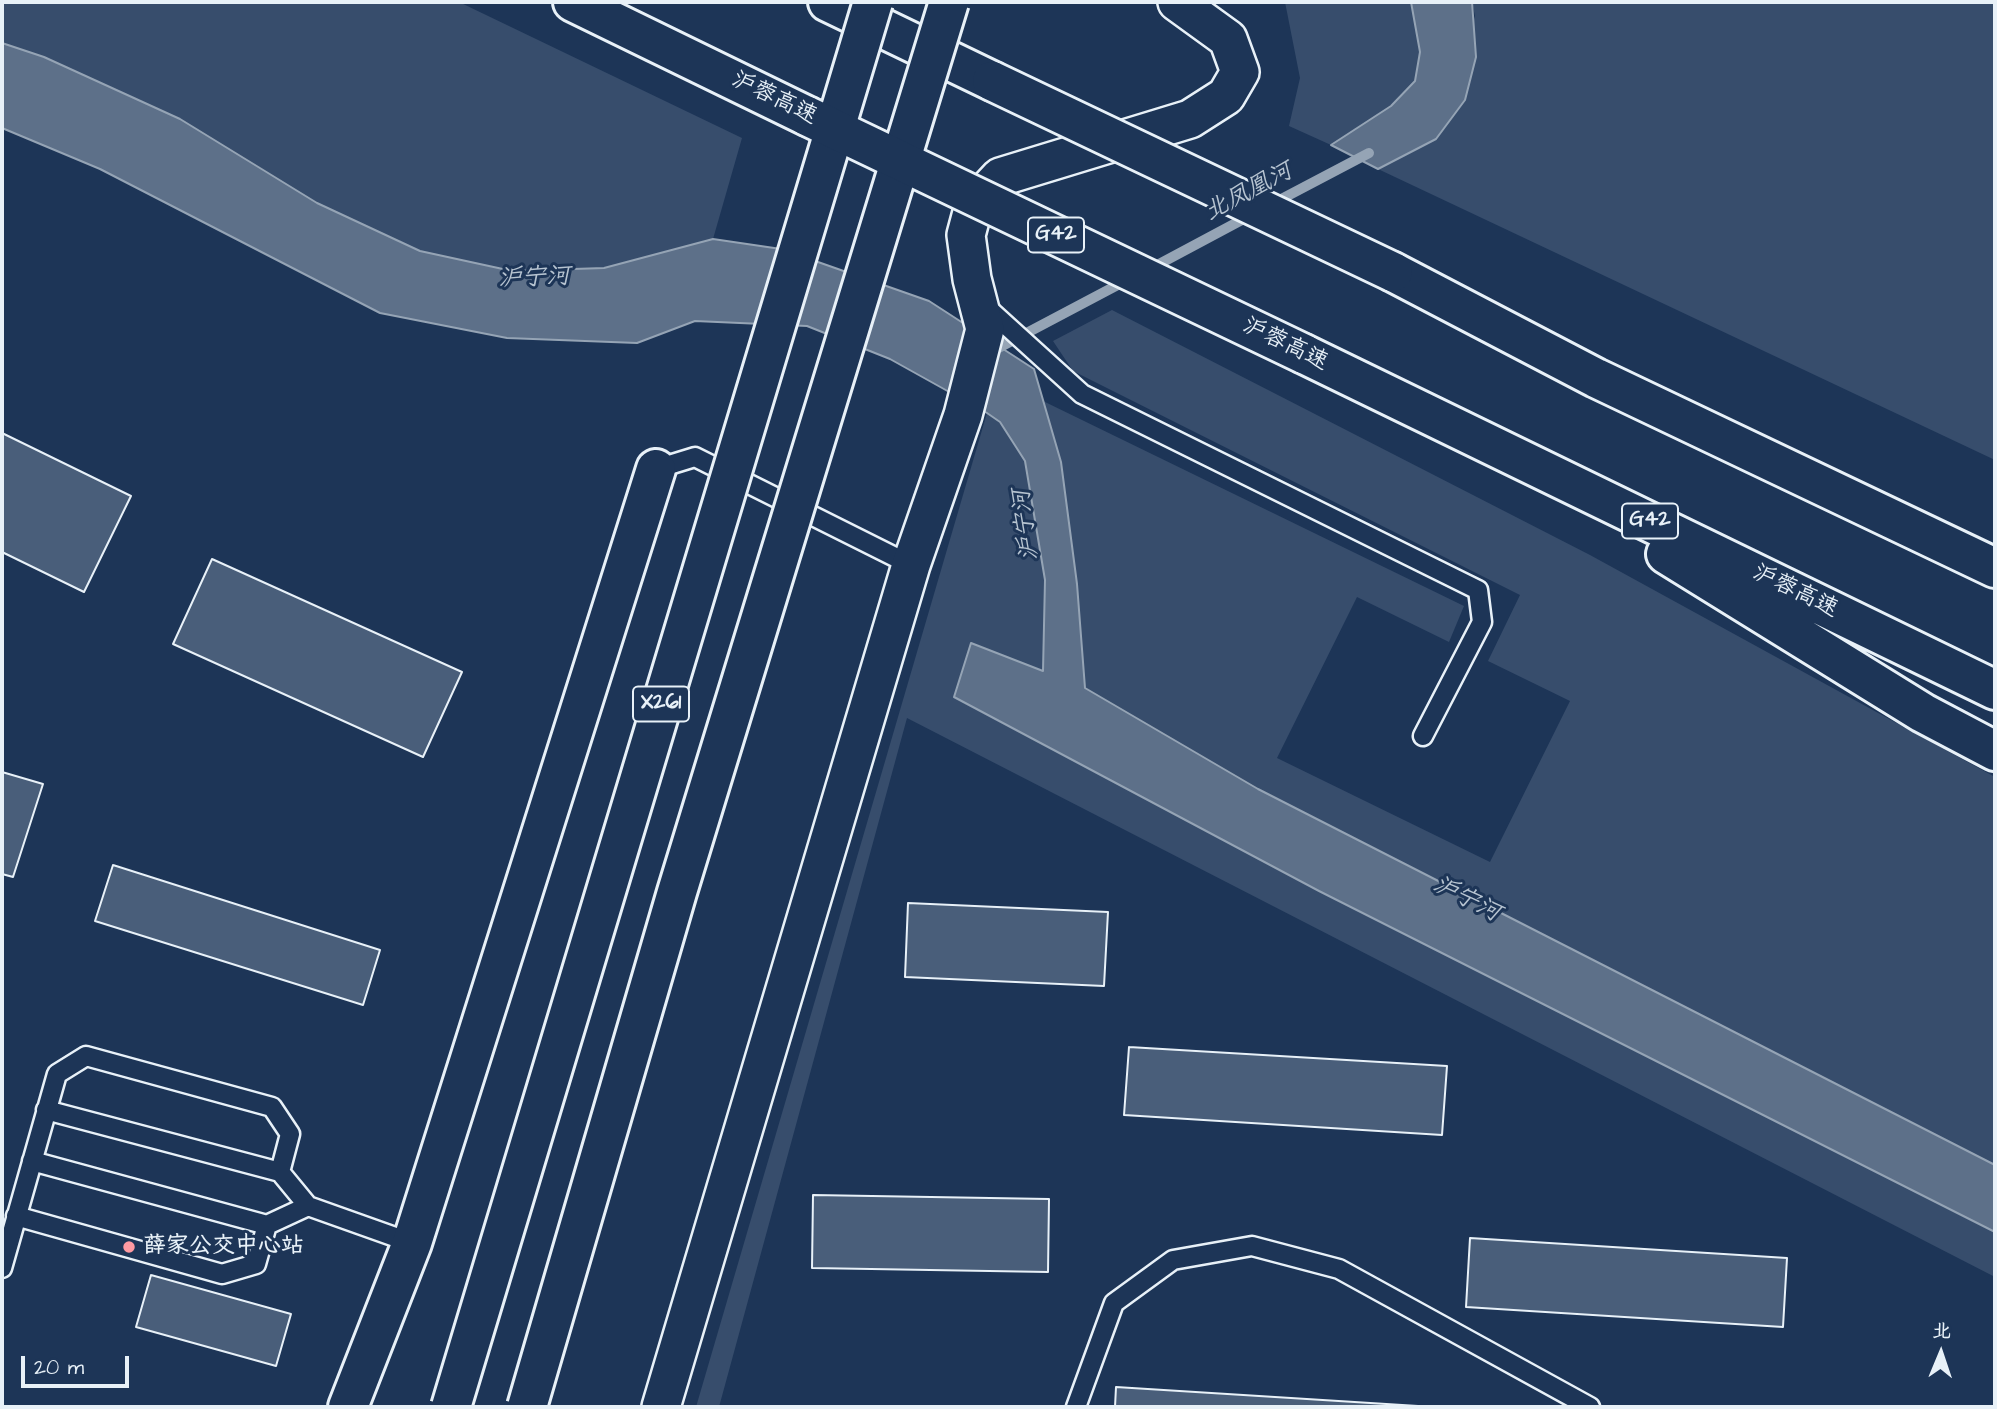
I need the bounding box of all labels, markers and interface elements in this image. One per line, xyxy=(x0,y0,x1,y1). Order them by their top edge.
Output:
street label: 沪蓉高速 xyxy=(727,66,821,132)
water label: 北凤凰河 xyxy=(1200,158,1298,228)
road number: G42 xyxy=(1028,218,1084,252)
water label: 沪宁河 xyxy=(498,263,570,295)
street label: 沪蓉高速 xyxy=(1238,312,1332,378)
water label: 沪宁河 xyxy=(1008,488,1046,562)
road number: G42 xyxy=(1622,504,1678,538)
street label: 沪蓉高速 xyxy=(1748,559,1842,625)
road number: X261 xyxy=(633,686,689,722)
water label: 沪宁河 xyxy=(1427,871,1505,929)
place label: 薛家公交中心站 xyxy=(143,1233,304,1261)
marker: 薛家公交中心站 xyxy=(121,1239,137,1255)
north arrow xyxy=(1906,1318,1976,1388)
text: 北 xyxy=(1932,1318,1952,1345)
scale bar xyxy=(24,1342,133,1386)
text: 20 m xyxy=(34,1353,84,1382)

